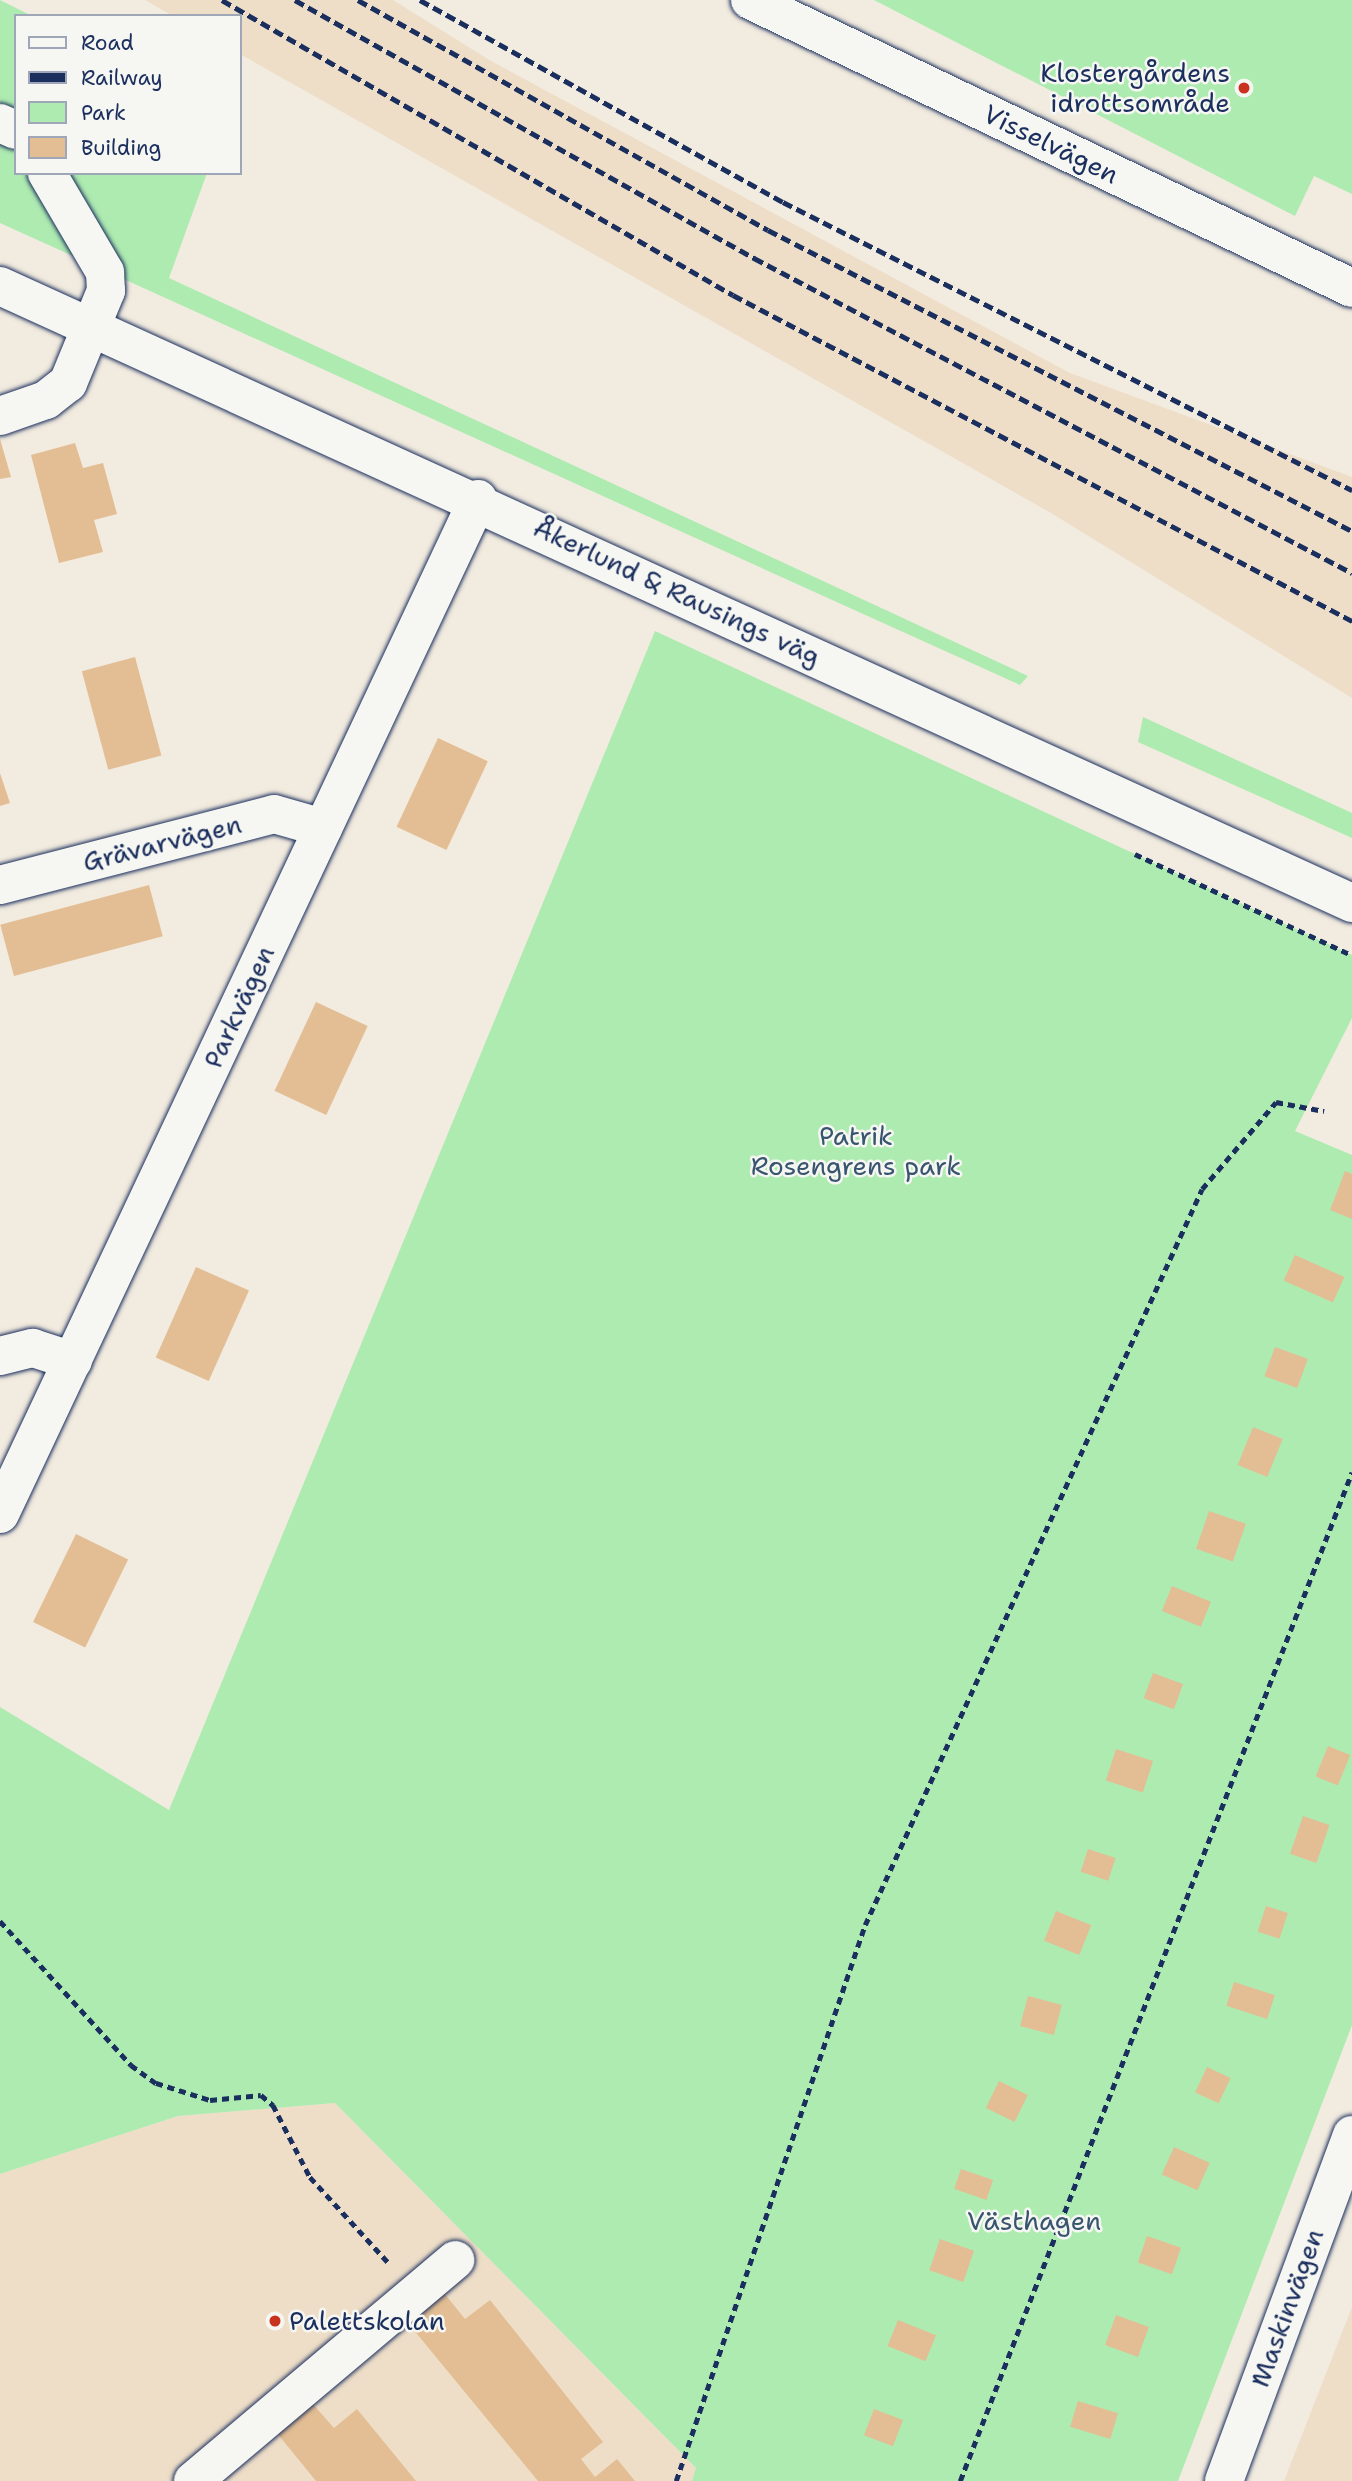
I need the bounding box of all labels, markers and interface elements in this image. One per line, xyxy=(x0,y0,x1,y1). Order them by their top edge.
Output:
legend xyxy=(14,14,242,175)
text: Road xyxy=(81,29,134,57)
place label: Klostergårdens idrottsområde xyxy=(1040,57,1230,119)
text: Railway xyxy=(81,64,163,92)
marker: Klostergårdens idrottsområde xyxy=(1236,80,1252,96)
street label: Visselvägen xyxy=(978,98,1124,190)
text: Park xyxy=(81,99,126,127)
text: Building xyxy=(81,134,161,162)
street label: Åkerlund & Rausings väg xyxy=(529,512,825,672)
street label: Grävarvägen xyxy=(79,808,245,878)
street label: Parkvägen xyxy=(197,941,281,1073)
park label: Patrik Rosengrens park xyxy=(751,1120,961,1182)
park label: Västhagen xyxy=(967,2205,1101,2237)
street label: Maskinvägen xyxy=(1244,2225,1330,2391)
place label: Palettskolan xyxy=(289,2305,445,2337)
marker: Palettskolan xyxy=(267,2313,283,2329)

